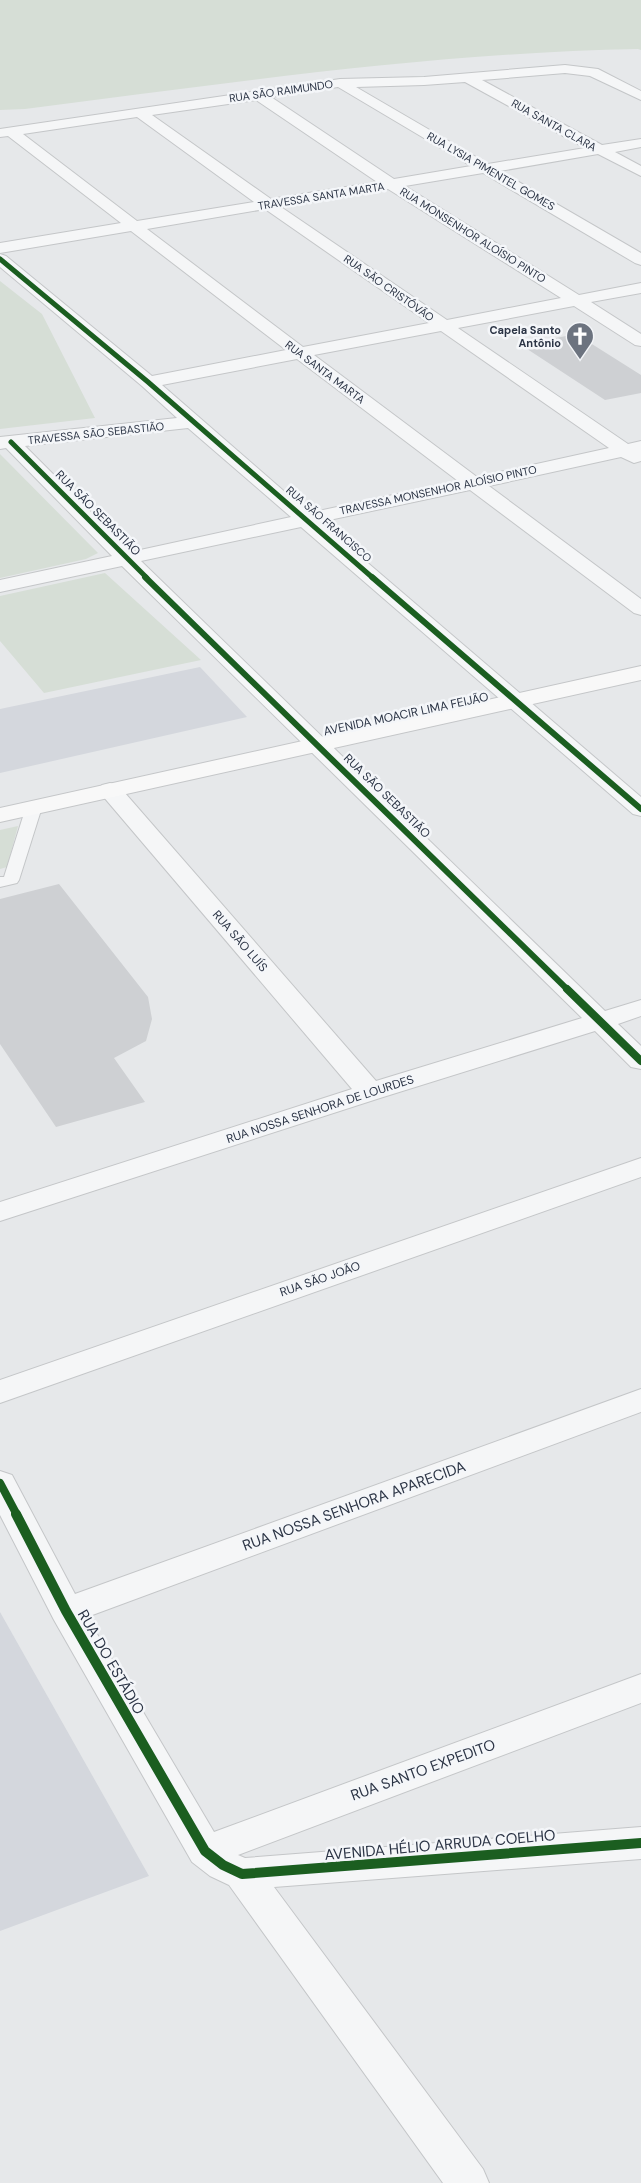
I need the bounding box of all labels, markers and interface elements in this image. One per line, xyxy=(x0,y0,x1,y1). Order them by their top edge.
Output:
street label: RUA SÃO RAIMUNDO xyxy=(228,77,334,105)
street label: RUA SANTA CLARA xyxy=(509,96,599,154)
street label: RUA LYSIA PIMENTEL GOMES xyxy=(425,129,557,213)
street label: TRAVESSA SANTA MARTA xyxy=(257,179,385,213)
street label: RUA MONSENHOR ALOÍSIO PINTO xyxy=(397,184,549,286)
street label: RUA SÃO CRISTÓVÃO xyxy=(341,252,437,324)
church icon: Capela Santo Antônio xyxy=(565,321,595,360)
place label: Capela Santo Antônio xyxy=(489,323,561,350)
street label: RUA SANTA MARTA xyxy=(282,337,368,407)
street label: TRAVESSA SÃO SEBASTIÃO xyxy=(27,419,165,447)
street label: TRAVESSA MONSENHOR ALOÍSIO PINTO xyxy=(338,462,538,518)
street label: RUA SÃO SEBASTIÃO xyxy=(52,467,144,559)
street label: RUA SÃO FRANCISCO xyxy=(283,483,375,565)
street label: AVENIDA MOACIR LIMA FEIJÃO xyxy=(322,689,490,739)
street label: RUA SÃO SEBASTIÃO xyxy=(340,750,434,842)
street label: RUA SÃO LUÍS xyxy=(209,907,271,975)
street label: RUA NOSSA SENHORA DE LOURDES xyxy=(224,1071,416,1147)
street label: RUA SÃO JOÃO xyxy=(278,1258,362,1300)
street label: RUA NOSSA SENHORA APARECIDA xyxy=(240,1456,468,1556)
street label: RUA DO ESTÁDIO xyxy=(73,1606,149,1718)
street label: RUA SANTO EXPEDITO xyxy=(348,1734,498,1806)
street label: AVENIDA HÉLIO ARRUDA COELHO xyxy=(324,1825,556,1865)

